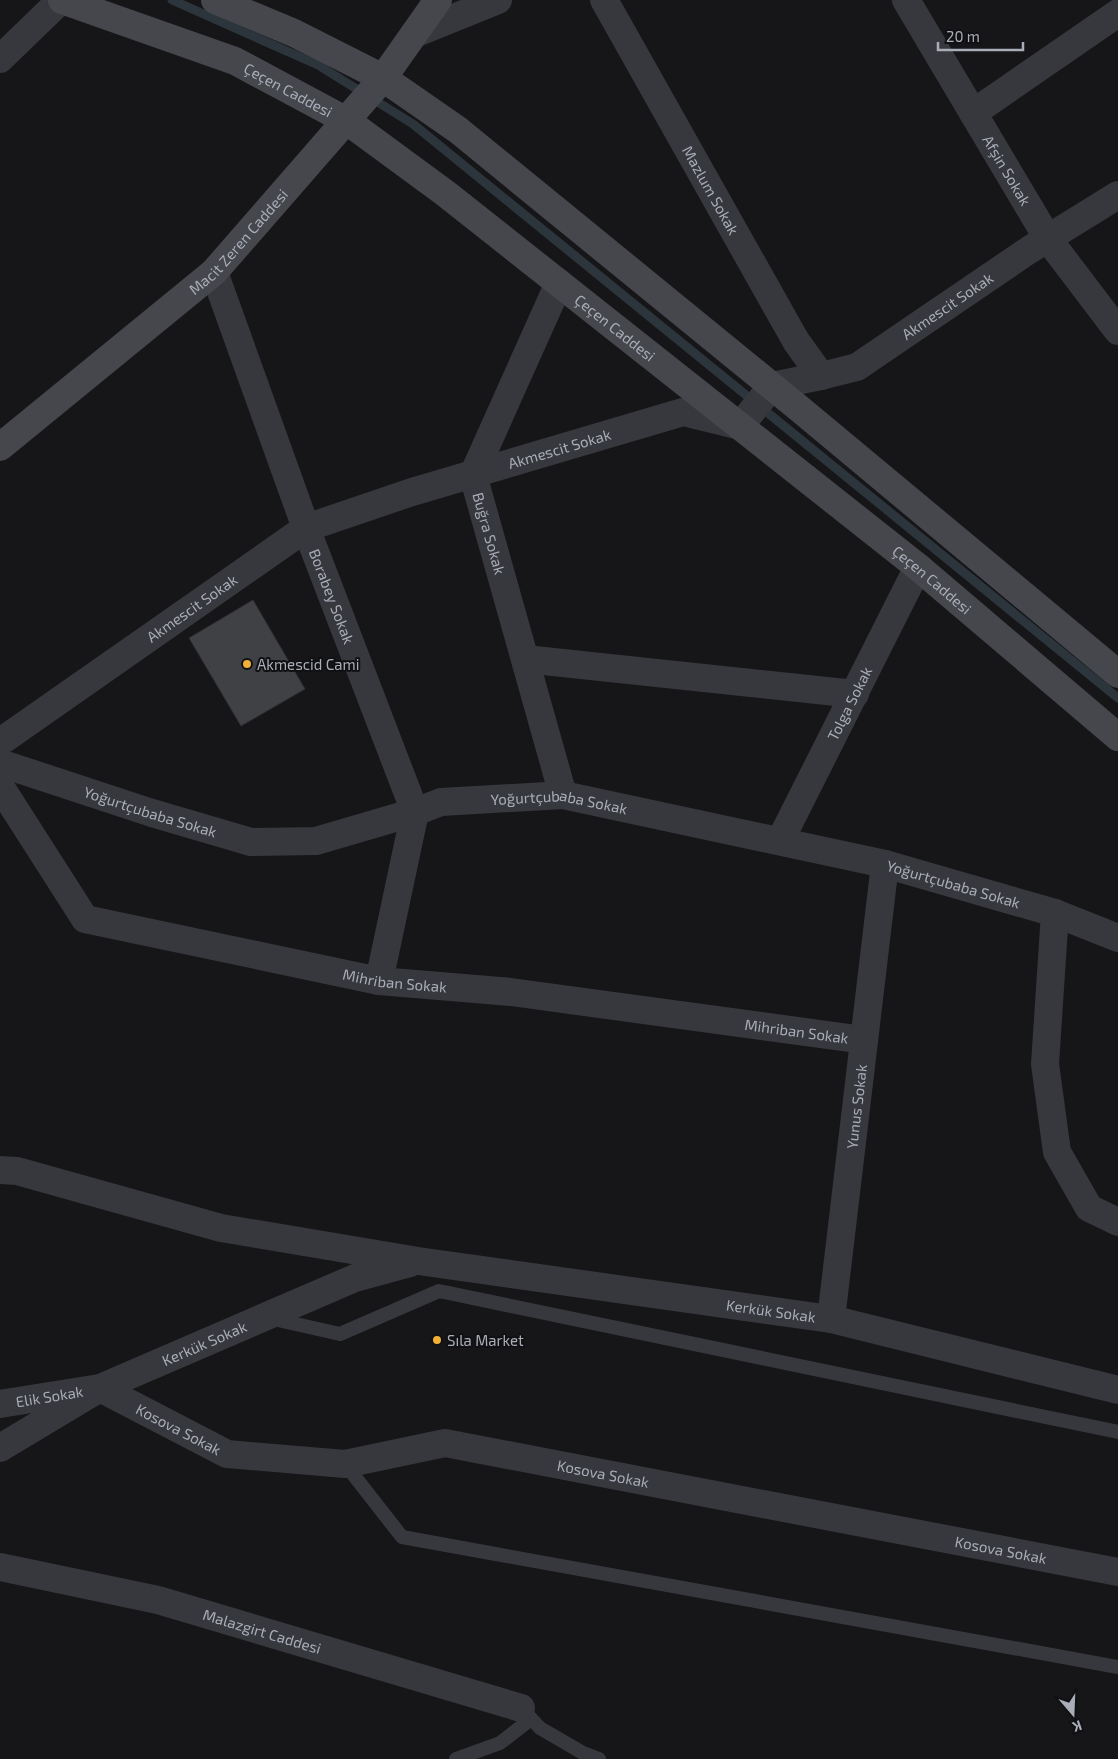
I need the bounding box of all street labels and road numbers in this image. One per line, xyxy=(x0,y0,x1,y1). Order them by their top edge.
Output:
street label: Çeçen Caddesi xyxy=(241,59,336,121)
street label: Afşin Sokak xyxy=(979,132,1035,209)
street label: Mazlum Sokak xyxy=(679,142,743,238)
street label: Macit Zeren Caddesi xyxy=(185,185,291,298)
street label: Akmescit Sokak xyxy=(898,268,997,343)
street label: Çeçen Caddesi xyxy=(571,290,659,365)
street label: Akmescit Sokak xyxy=(506,425,613,472)
street label: Buğra Sokak xyxy=(469,490,510,577)
street label: Çeçen Caddesi xyxy=(888,541,975,618)
street label: Borabey Sokak xyxy=(306,546,359,646)
street label: Akmescit Sokak xyxy=(143,570,241,646)
street label: Tolga Sokak xyxy=(823,663,876,743)
street label: Yoğurtçubaba Sokak xyxy=(82,782,219,841)
street label: Yoğurtçubaba Sokak xyxy=(490,786,629,818)
street label: Yoğurtçubaba Sokak xyxy=(885,856,1023,912)
street label: Mihriban Sokak xyxy=(341,965,448,996)
street label: Mihriban Sokak xyxy=(744,1015,850,1047)
street label: Yunus Sokak xyxy=(842,1063,870,1150)
street label: Kerkük Sokak xyxy=(725,1295,817,1326)
street label: Kerkük Sokak xyxy=(159,1317,249,1369)
street label: Elik Sokak xyxy=(14,1382,85,1410)
street label: Kosova Sokak xyxy=(133,1399,225,1459)
street label: Kosova Sokak xyxy=(556,1456,651,1491)
street label: Kosova Sokak xyxy=(953,1532,1049,1567)
street label: Malazgirt Caddesi xyxy=(201,1605,323,1657)

